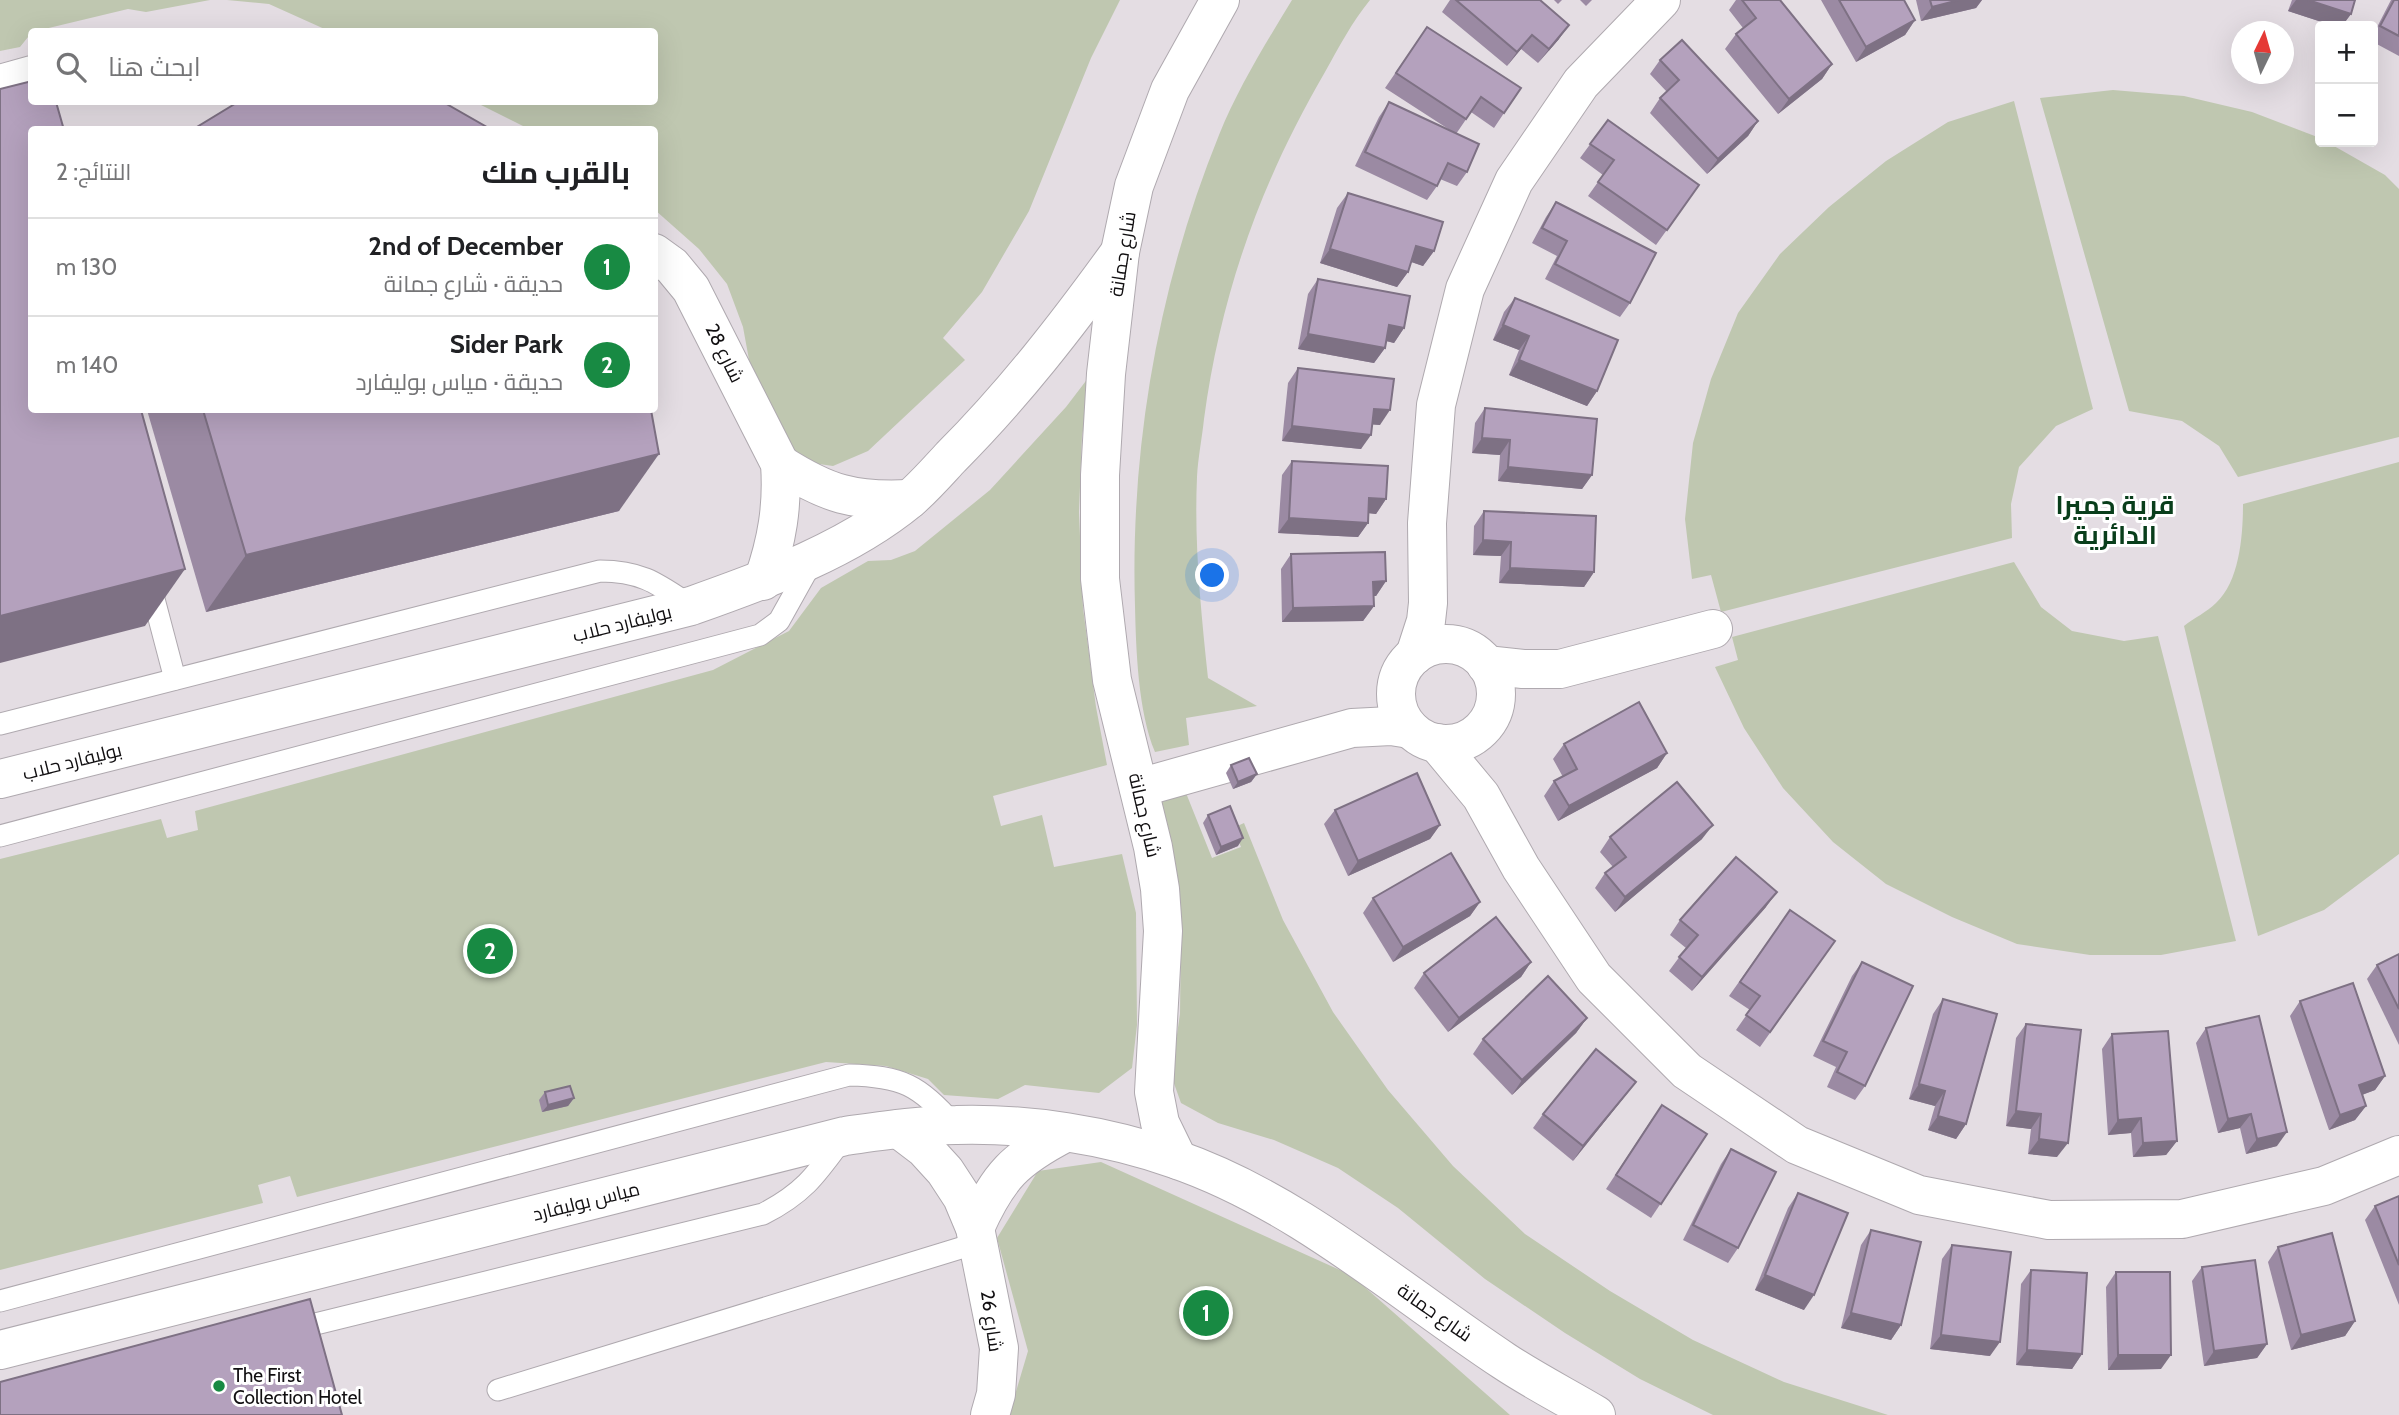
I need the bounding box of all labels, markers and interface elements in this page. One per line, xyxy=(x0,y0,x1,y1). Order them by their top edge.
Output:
north arrow xyxy=(2231,21,2294,84)
map controls xyxy=(2315,21,2378,147)
button: + xyxy=(2315,21,2378,84)
search box xyxy=(28,28,658,105)
icon: search xyxy=(52,48,90,86)
text: ابحث هنا xyxy=(108,51,201,83)
button: − xyxy=(2315,84,2378,147)
text: بالقرب منك xyxy=(482,154,630,191)
text: النتائج: 2 xyxy=(56,158,131,186)
street label: شارع جمانة xyxy=(1104,210,1143,299)
text: 2nd of December xyxy=(368,230,563,262)
text: 130 m xyxy=(56,253,117,281)
text: 1 xyxy=(603,253,611,281)
text: حديقة · شارع جمانة xyxy=(384,270,563,298)
street label: شارع 28 xyxy=(699,320,749,387)
text: Sider Park xyxy=(450,328,563,360)
text: 140 m xyxy=(56,351,118,379)
text: 2 xyxy=(601,351,613,379)
text: حديقة · مياس بوليفارد xyxy=(355,368,563,396)
district label: قرية جميرا الدائرية xyxy=(2055,489,2175,551)
your location xyxy=(1195,558,1229,592)
street label: بوليفارد حلاب xyxy=(570,600,674,647)
street label: بوليفارد حلاب xyxy=(20,738,124,785)
street label: شارع جمانة xyxy=(1122,771,1165,860)
pin: 2 xyxy=(467,925,513,977)
street label: مياس بوليفارد xyxy=(530,1177,642,1226)
street label: شارع جمانة xyxy=(1392,1278,1477,1348)
pin: 1 xyxy=(1183,1287,1229,1339)
street label: شارع 26 xyxy=(974,1289,1007,1354)
place label: The First Collection Hotel xyxy=(233,1364,362,1409)
marker: The First Collection Hotel xyxy=(211,1378,227,1394)

